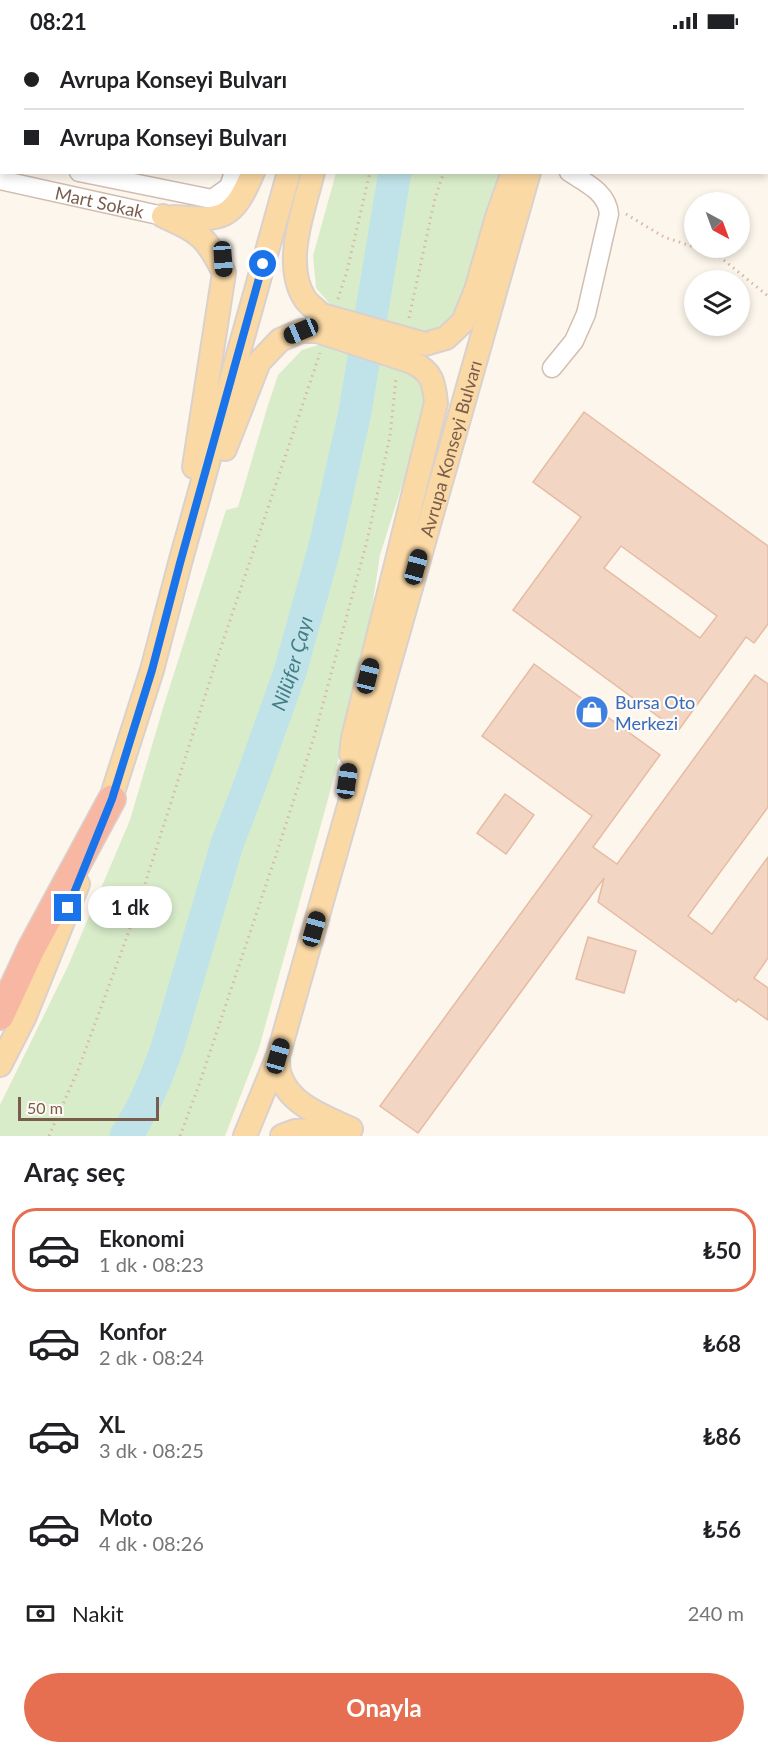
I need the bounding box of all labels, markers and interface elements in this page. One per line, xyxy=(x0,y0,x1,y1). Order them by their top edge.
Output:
text: 08:21 xyxy=(30,8,87,35)
text: Avrupa Konseyi Bulvarı xyxy=(60,66,287,93)
text: Avrupa Konseyi Bulvarı xyxy=(60,124,287,151)
street label: Mart Sokak xyxy=(53,182,147,223)
north arrow xyxy=(684,192,750,258)
map controls xyxy=(684,192,750,336)
car xyxy=(213,240,233,278)
route start xyxy=(249,250,276,277)
button: layers xyxy=(684,270,750,336)
car xyxy=(281,316,321,346)
street label: Avrupa Konseyi Bulvarı xyxy=(415,358,486,539)
car xyxy=(403,547,429,587)
water label: Nilüfer Çayı xyxy=(265,613,317,714)
car xyxy=(355,656,381,696)
place label: Bursa Oto Merkezi xyxy=(615,691,695,734)
shop icon: Bursa Oto Merkezi xyxy=(574,694,610,730)
car xyxy=(336,762,358,800)
callout: 1 dk xyxy=(89,887,173,929)
route end xyxy=(54,894,81,921)
text: 1 dk xyxy=(111,895,149,919)
car xyxy=(300,909,328,949)
car xyxy=(264,1036,292,1076)
scale bar xyxy=(18,1094,159,1122)
text: 50 m xyxy=(27,1098,63,1117)
text: Araç seç xyxy=(24,1155,125,1188)
icon: car xyxy=(27,1223,81,1277)
text: Ekonomi xyxy=(99,1225,185,1252)
text: ₺50 xyxy=(703,1237,741,1264)
text: 1 dk · 08:23 xyxy=(99,1252,204,1276)
icon: car xyxy=(27,1316,81,1370)
text: Konfor xyxy=(99,1318,167,1345)
text: ₺68 xyxy=(703,1330,741,1357)
text: 2 dk · 08:24 xyxy=(99,1345,204,1369)
icon: car xyxy=(27,1409,81,1463)
text: XL xyxy=(99,1411,125,1438)
text: ₺86 xyxy=(703,1423,741,1450)
text: 3 dk · 08:25 xyxy=(99,1438,204,1462)
icon: car xyxy=(27,1502,81,1556)
text: Moto xyxy=(99,1504,153,1531)
text: ₺56 xyxy=(703,1516,741,1543)
text: 4 dk · 08:26 xyxy=(99,1531,204,1555)
icon: cash xyxy=(24,1597,57,1630)
text: Nakit xyxy=(72,1600,124,1627)
text: 240 m xyxy=(688,1601,744,1625)
button: Onayla xyxy=(24,1673,744,1742)

